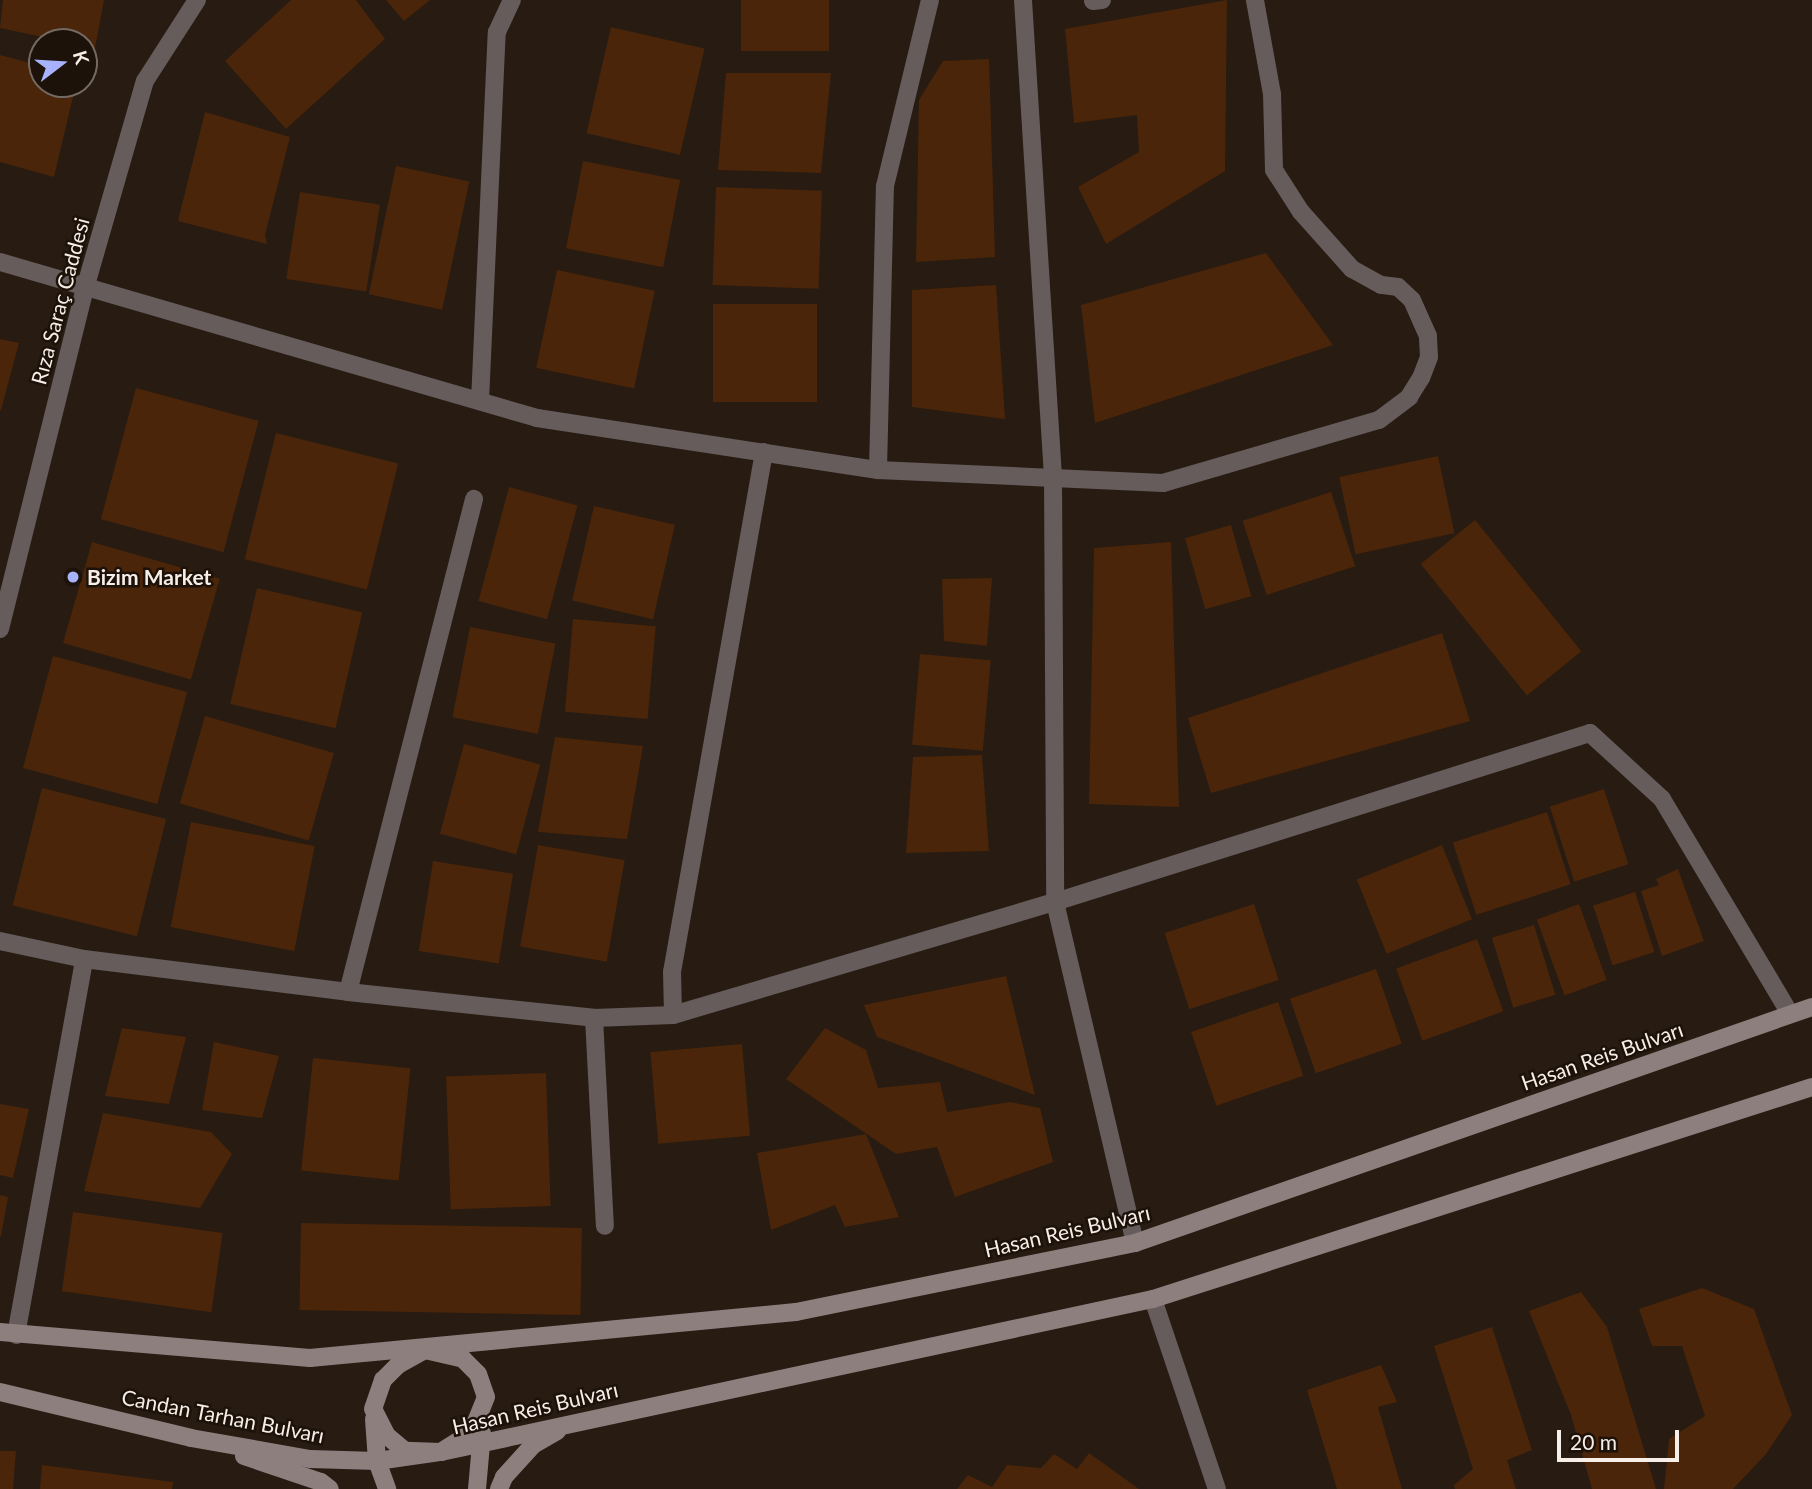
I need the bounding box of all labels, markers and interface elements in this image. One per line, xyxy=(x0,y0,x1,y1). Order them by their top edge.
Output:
north arrow xyxy=(28,28,98,98)
text: K xyxy=(69,48,95,67)
street label: Rıza Saraç Caddesi xyxy=(26,215,94,387)
place label: Bizim Market xyxy=(87,564,211,590)
marker: Bizim Market xyxy=(65,569,81,585)
street label: Hasan Reis Bulvarı xyxy=(1518,1016,1686,1096)
street label: Hasan Reis Bulvarı xyxy=(982,1200,1152,1262)
street label: Hasan Reis Bulvarı xyxy=(450,1377,620,1439)
street label: Candan Tarhan Bulvarı xyxy=(119,1384,327,1448)
scale bar xyxy=(1560,1416,1682,1460)
text: 20 m xyxy=(1570,1429,1617,1454)

